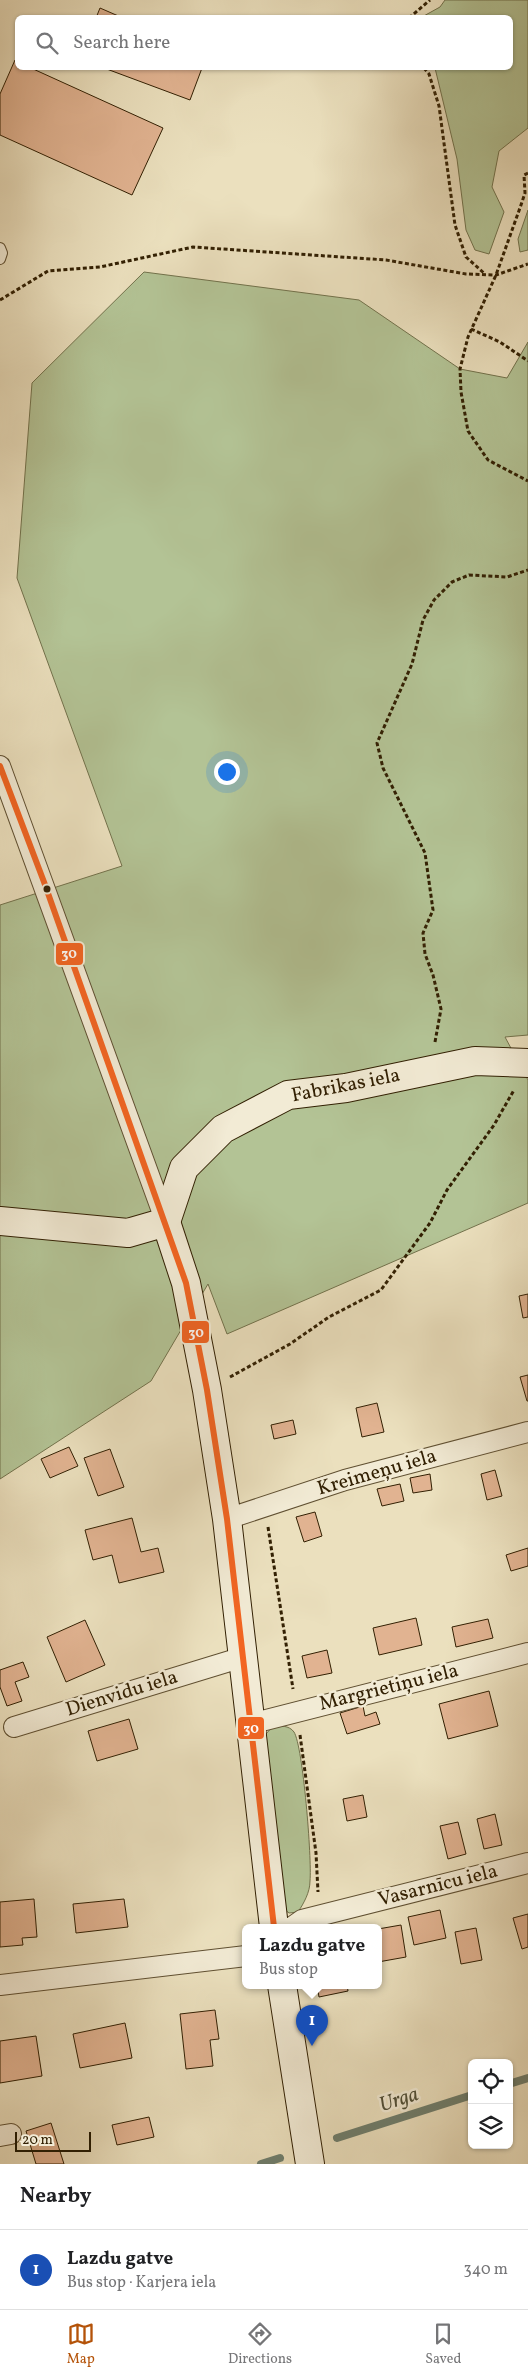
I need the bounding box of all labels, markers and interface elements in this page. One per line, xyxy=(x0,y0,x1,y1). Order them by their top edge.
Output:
search box xyxy=(15,15,513,70)
icon: search xyxy=(33,29,61,57)
text: Search here xyxy=(73,30,170,56)
your location xyxy=(214,759,240,785)
unlabelled marker xyxy=(42,884,52,894)
line badge: 30 xyxy=(55,942,84,966)
text: 30 xyxy=(61,945,77,964)
street label: Fabrikas iela xyxy=(289,1062,403,1110)
line badge: 30 xyxy=(181,1320,210,1344)
text: 30 xyxy=(188,1324,204,1343)
street label: Kreimeņu iela xyxy=(314,1443,440,1503)
street label: Margrietiņu iela xyxy=(316,1657,462,1719)
street label: Dienvidu iela xyxy=(63,1664,182,1724)
line badge: 30 xyxy=(237,1716,265,1740)
text: 30 xyxy=(243,1720,259,1739)
street label: Vasarnīcu iela xyxy=(375,1858,501,1914)
popup xyxy=(242,1924,382,1989)
text: Lazdu gatve xyxy=(259,1933,365,1959)
text: Bus stop xyxy=(259,1959,318,1981)
pin: 1 xyxy=(296,2005,328,2046)
map controls xyxy=(468,2059,513,2149)
button: locate xyxy=(468,2059,513,2104)
water label: Urga xyxy=(376,2080,422,2120)
button: layers xyxy=(468,2104,513,2149)
scale bar xyxy=(15,2129,91,2152)
text: 20 m xyxy=(22,2131,53,2150)
text: Nearby xyxy=(20,2182,91,2211)
text: Lazdu gatve xyxy=(67,2246,173,2272)
text: 1 xyxy=(33,2259,39,2281)
text: 340 m xyxy=(464,2259,508,2281)
text: Bus stop · Karjera iela xyxy=(67,2272,216,2294)
tab: Map xyxy=(67,2320,95,2369)
tab: Directions xyxy=(228,2320,292,2369)
tab: Saved xyxy=(425,2320,461,2369)

